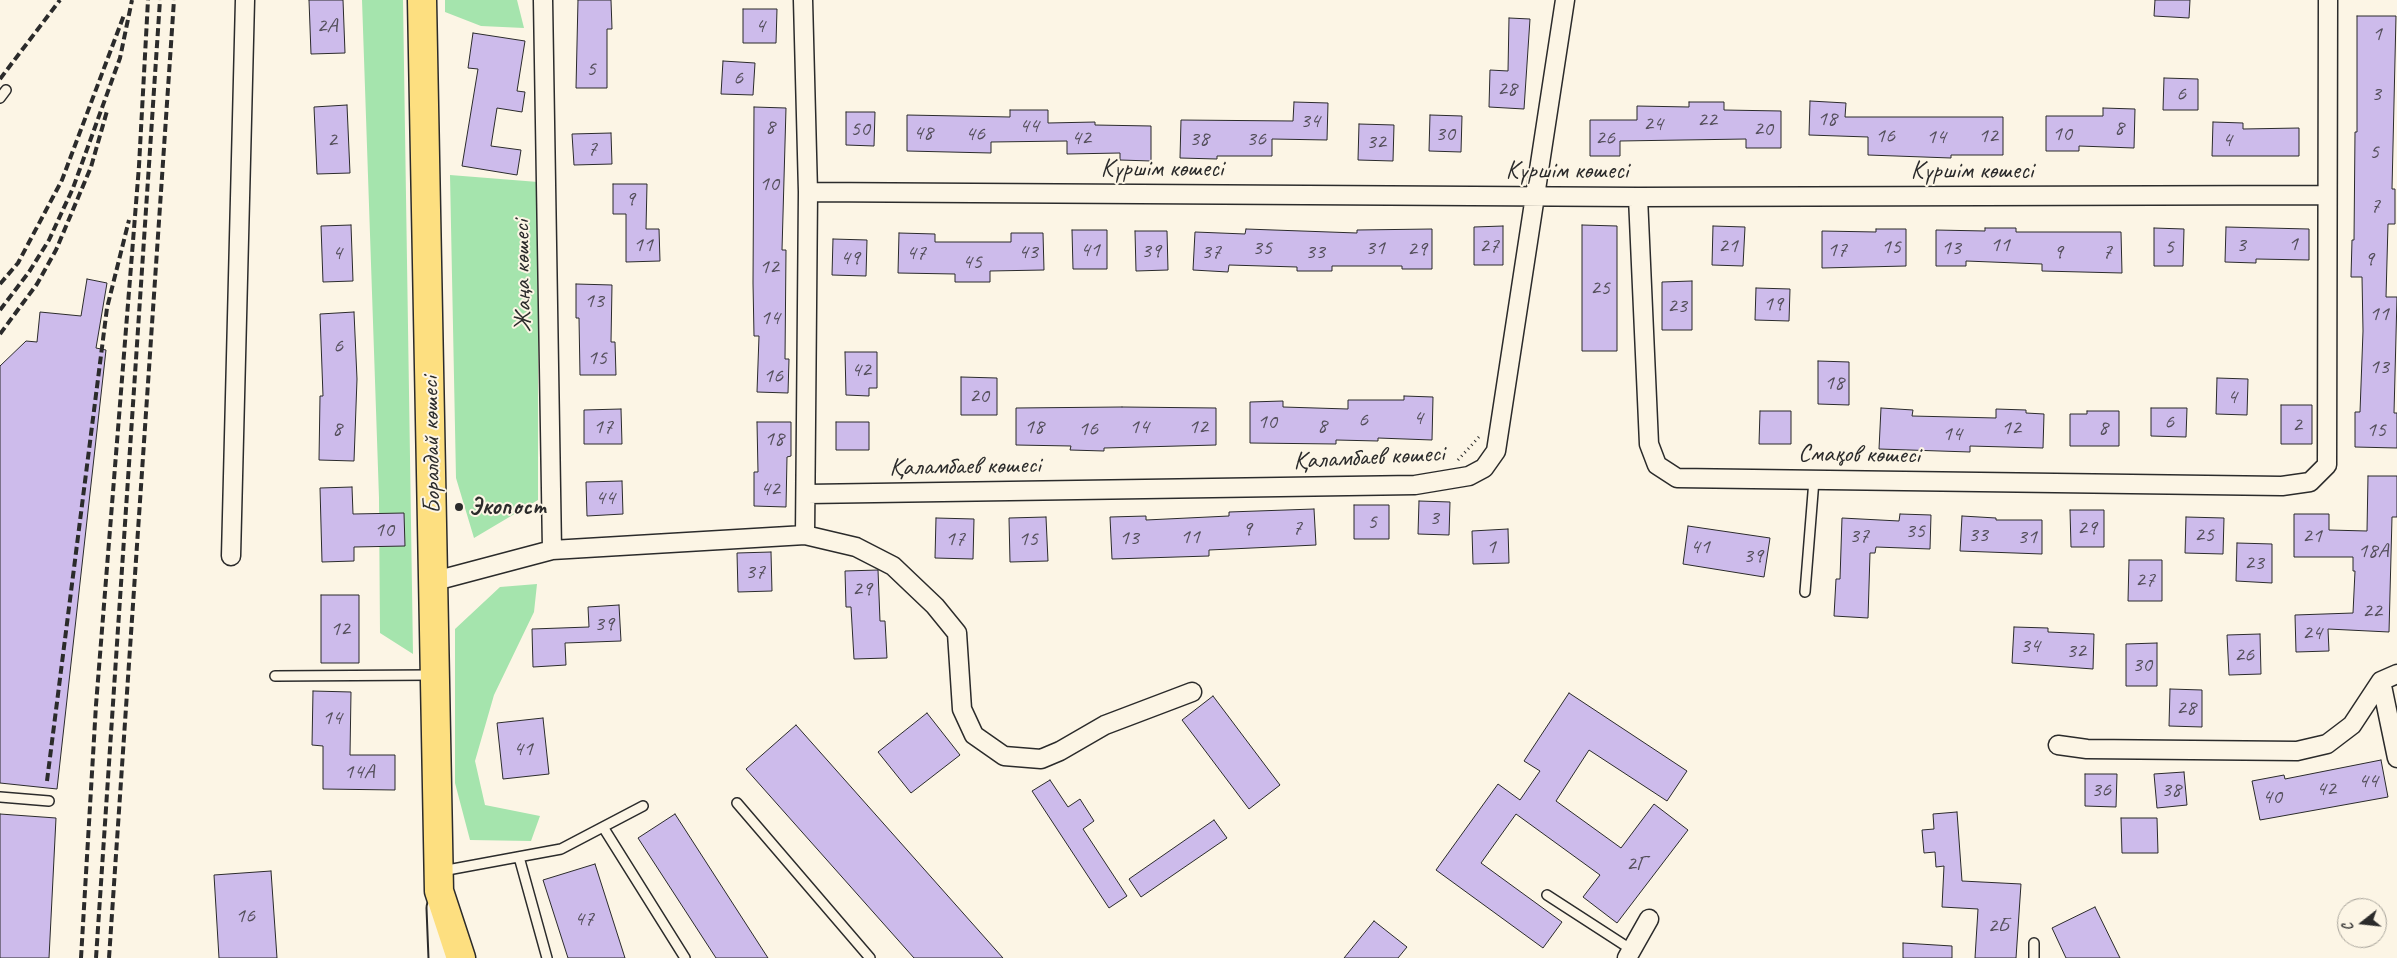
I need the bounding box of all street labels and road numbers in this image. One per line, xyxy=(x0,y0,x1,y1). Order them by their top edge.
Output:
street label: Күршім көшесі xyxy=(1101,154,1223,184)
street label: Күршім көшесі xyxy=(1506,156,1628,186)
street label: Күршім көшесі xyxy=(1911,156,2033,186)
street label: Жаңа көшесі xyxy=(507,219,539,333)
street label: Боралдай көшесі xyxy=(416,376,448,514)
street label: Қаламбаев көшесі xyxy=(1293,439,1445,477)
street label: Смақов көшесі xyxy=(1798,439,1920,471)
street label: Қаламбаев көшесі xyxy=(889,451,1041,483)

